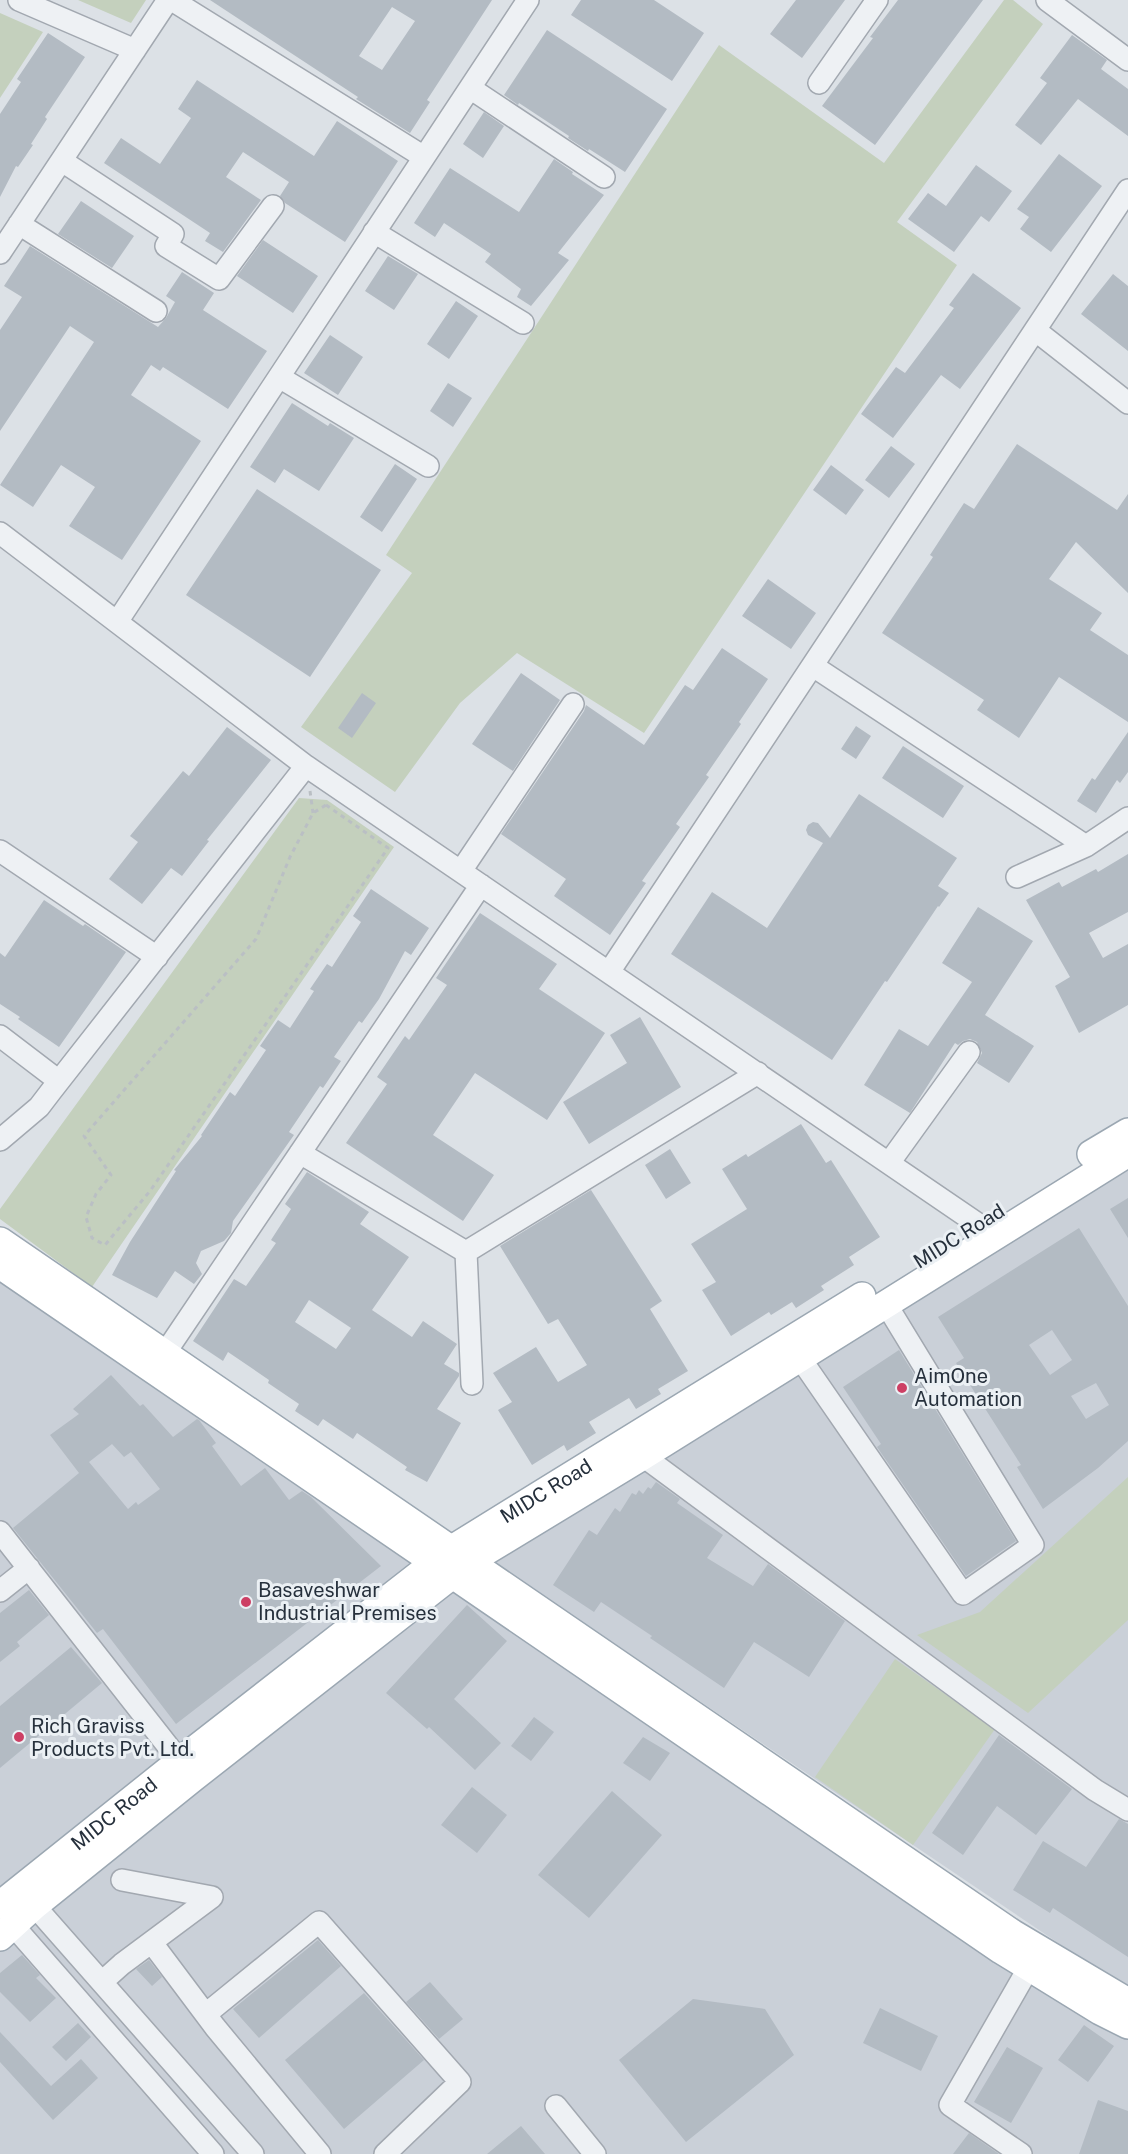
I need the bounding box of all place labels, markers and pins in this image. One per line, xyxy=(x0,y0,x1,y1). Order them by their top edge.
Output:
place label: AimOne Automation xyxy=(914,1364,1022,1411)
marker: AimOne Automation xyxy=(895,1381,909,1395)
place label: Basaveshwar Industrial Premises xyxy=(258,1578,437,1625)
marker: Basaveshwar Industrial Premises xyxy=(239,1595,253,1609)
place label: Rich Graviss Products Pvt. Ltd. xyxy=(31,1714,194,1761)
marker: Rich Graviss Products Pvt. Ltd. xyxy=(12,1730,26,1744)

